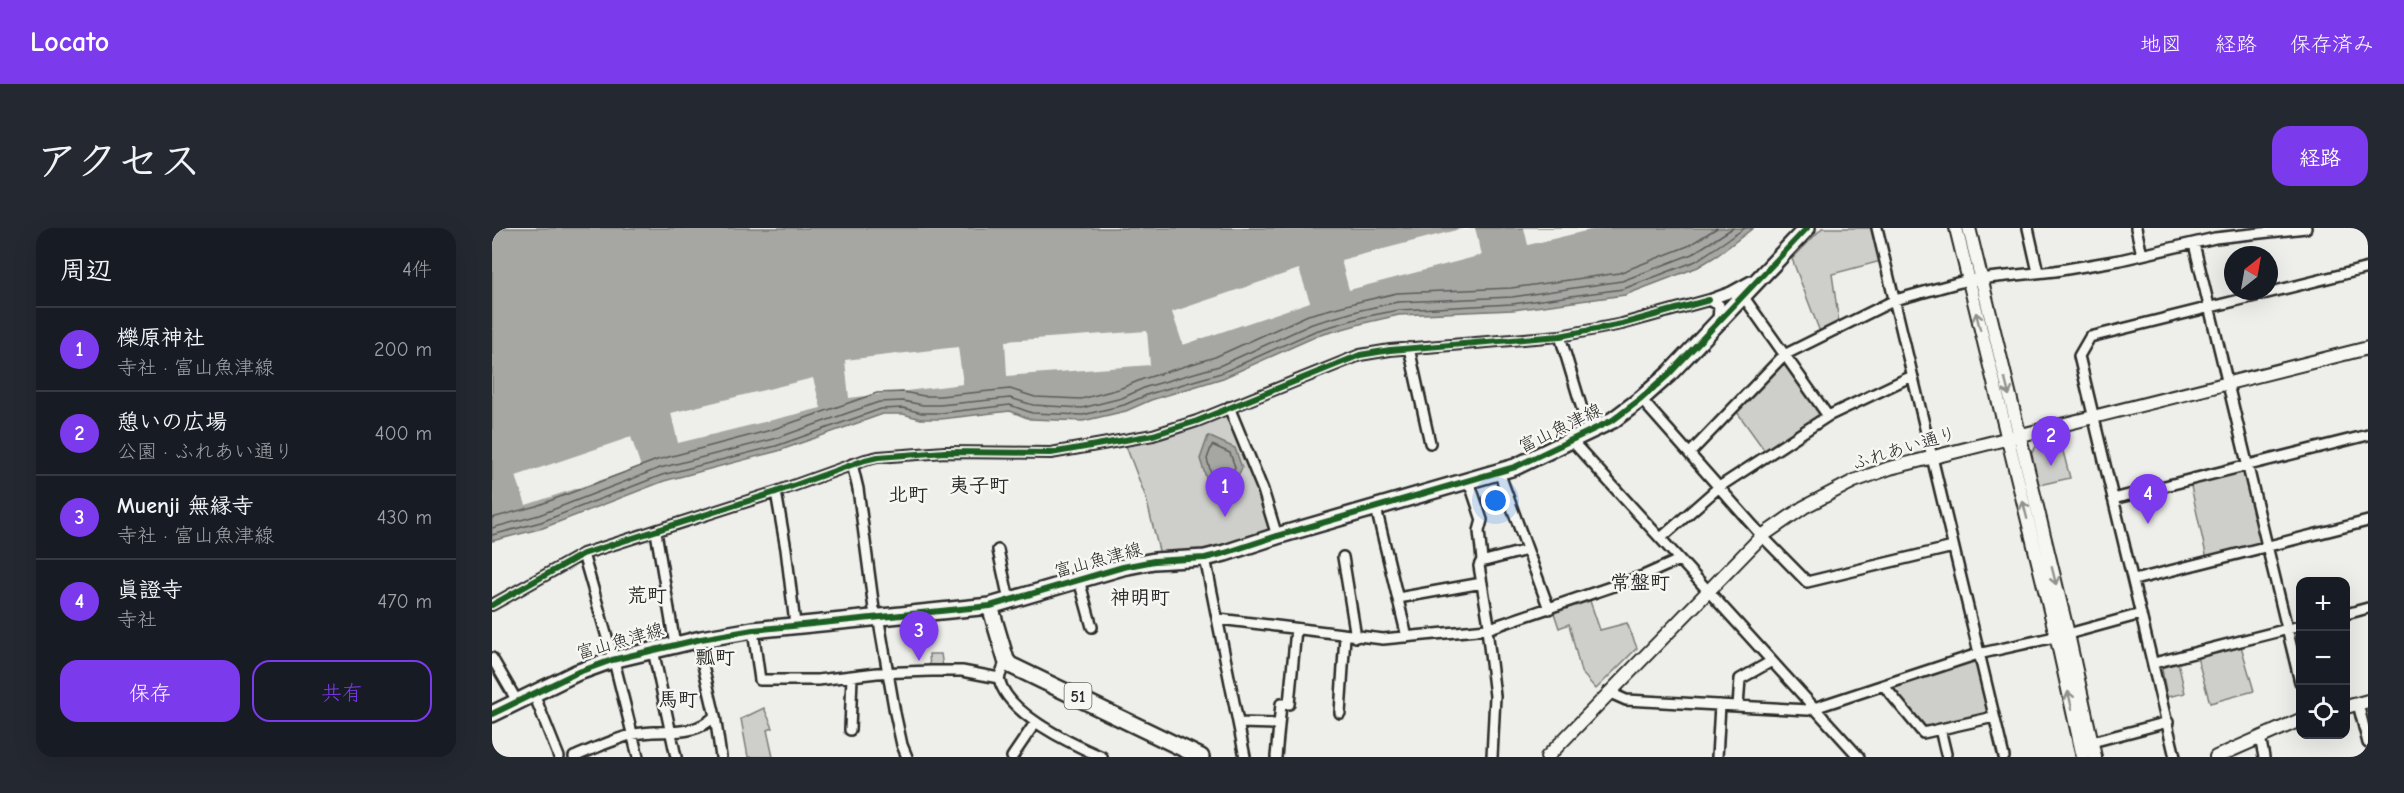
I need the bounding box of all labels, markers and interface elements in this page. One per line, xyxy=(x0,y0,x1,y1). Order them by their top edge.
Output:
text: Locato xyxy=(30,26,109,58)
text: 地図 xyxy=(2140,32,2182,56)
text: 経路 xyxy=(2215,32,2257,56)
text: 保存済み xyxy=(2290,32,2374,56)
button: 経路 xyxy=(2272,126,2368,186)
text: アクセス xyxy=(36,137,201,186)
north arrow xyxy=(2224,246,2278,300)
text: 周辺 xyxy=(60,256,112,286)
text: 4件 xyxy=(402,258,432,281)
one-way arrow xyxy=(1972,312,1984,331)
text: 櫟原神社 xyxy=(117,325,205,351)
text: 1 xyxy=(76,338,83,361)
text: 200 m xyxy=(374,338,432,361)
text: 寺社 · 富山魚津線 xyxy=(117,356,274,379)
one-way arrow xyxy=(2001,377,2013,396)
street label: 富山魚津線 xyxy=(1515,399,1605,458)
text: 憩いの広場 xyxy=(117,409,227,435)
pin: 2 xyxy=(2032,416,2070,466)
text: 2 xyxy=(75,422,84,445)
text: 400 m xyxy=(375,422,432,445)
street label: ふれあい通り xyxy=(1849,423,1959,474)
text: 公園 · ふれあい通り xyxy=(117,440,294,463)
pin: 1 xyxy=(1206,468,1244,517)
district label: 夷子町 xyxy=(949,474,1009,497)
pin: 4 xyxy=(2128,474,2168,524)
district label: 北町 xyxy=(888,483,928,506)
your location xyxy=(1481,486,1510,515)
text: Muenji 無縁寺 xyxy=(117,493,254,519)
one-way arrow xyxy=(2018,501,2030,520)
text: 3 xyxy=(75,506,84,529)
text: 430 m xyxy=(377,506,432,529)
text: 寺社 · 富山魚津線 xyxy=(117,524,274,547)
street label: 富山魚津線 xyxy=(1052,539,1144,582)
one-way arrow xyxy=(2048,566,2060,585)
district label: 常盤町 xyxy=(1610,571,1670,594)
text: 眞證寺 xyxy=(117,577,183,603)
map controls xyxy=(2296,577,2350,739)
button: + xyxy=(2296,577,2350,631)
district label: 荒町 xyxy=(627,584,667,607)
district label: 神明町 xyxy=(1110,586,1170,609)
text: 4 xyxy=(75,590,84,613)
text: 470 m xyxy=(377,590,432,613)
text: 寺社 xyxy=(117,608,157,631)
pin: 3 xyxy=(900,612,938,661)
street label: 富山魚津線 xyxy=(574,619,666,664)
button: − xyxy=(2296,631,2350,685)
district label: 瓢町 xyxy=(695,646,735,669)
button: 保存 xyxy=(60,660,240,722)
button: 共有 xyxy=(252,660,432,722)
road number: 51 xyxy=(1064,683,1092,709)
button: locate xyxy=(2296,685,2350,739)
district label: 馬町 xyxy=(658,688,698,711)
one-way arrow xyxy=(2064,691,2076,710)

